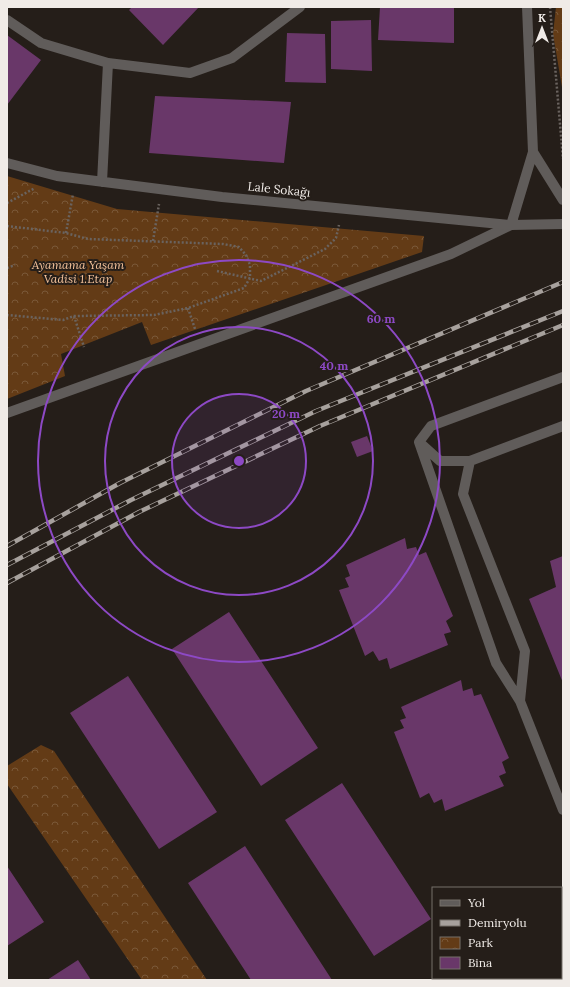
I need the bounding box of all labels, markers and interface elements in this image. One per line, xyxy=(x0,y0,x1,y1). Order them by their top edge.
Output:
north arrow xyxy=(522,8,562,48)
text: K xyxy=(538,11,546,25)
street label: Lale Sokağı xyxy=(247,178,311,200)
park label: Ayamama Yaşam Vadisi 1.Etap xyxy=(31,257,125,286)
text: 60 m xyxy=(367,311,395,326)
text: 40 m xyxy=(320,358,348,373)
text: 20 m xyxy=(272,406,300,421)
centre of rings xyxy=(232,454,246,468)
legend xyxy=(432,887,562,979)
text: Yol xyxy=(467,895,485,910)
text: Demiryolu xyxy=(468,915,527,930)
text: Park xyxy=(468,935,494,950)
text: Bina xyxy=(468,955,492,970)

